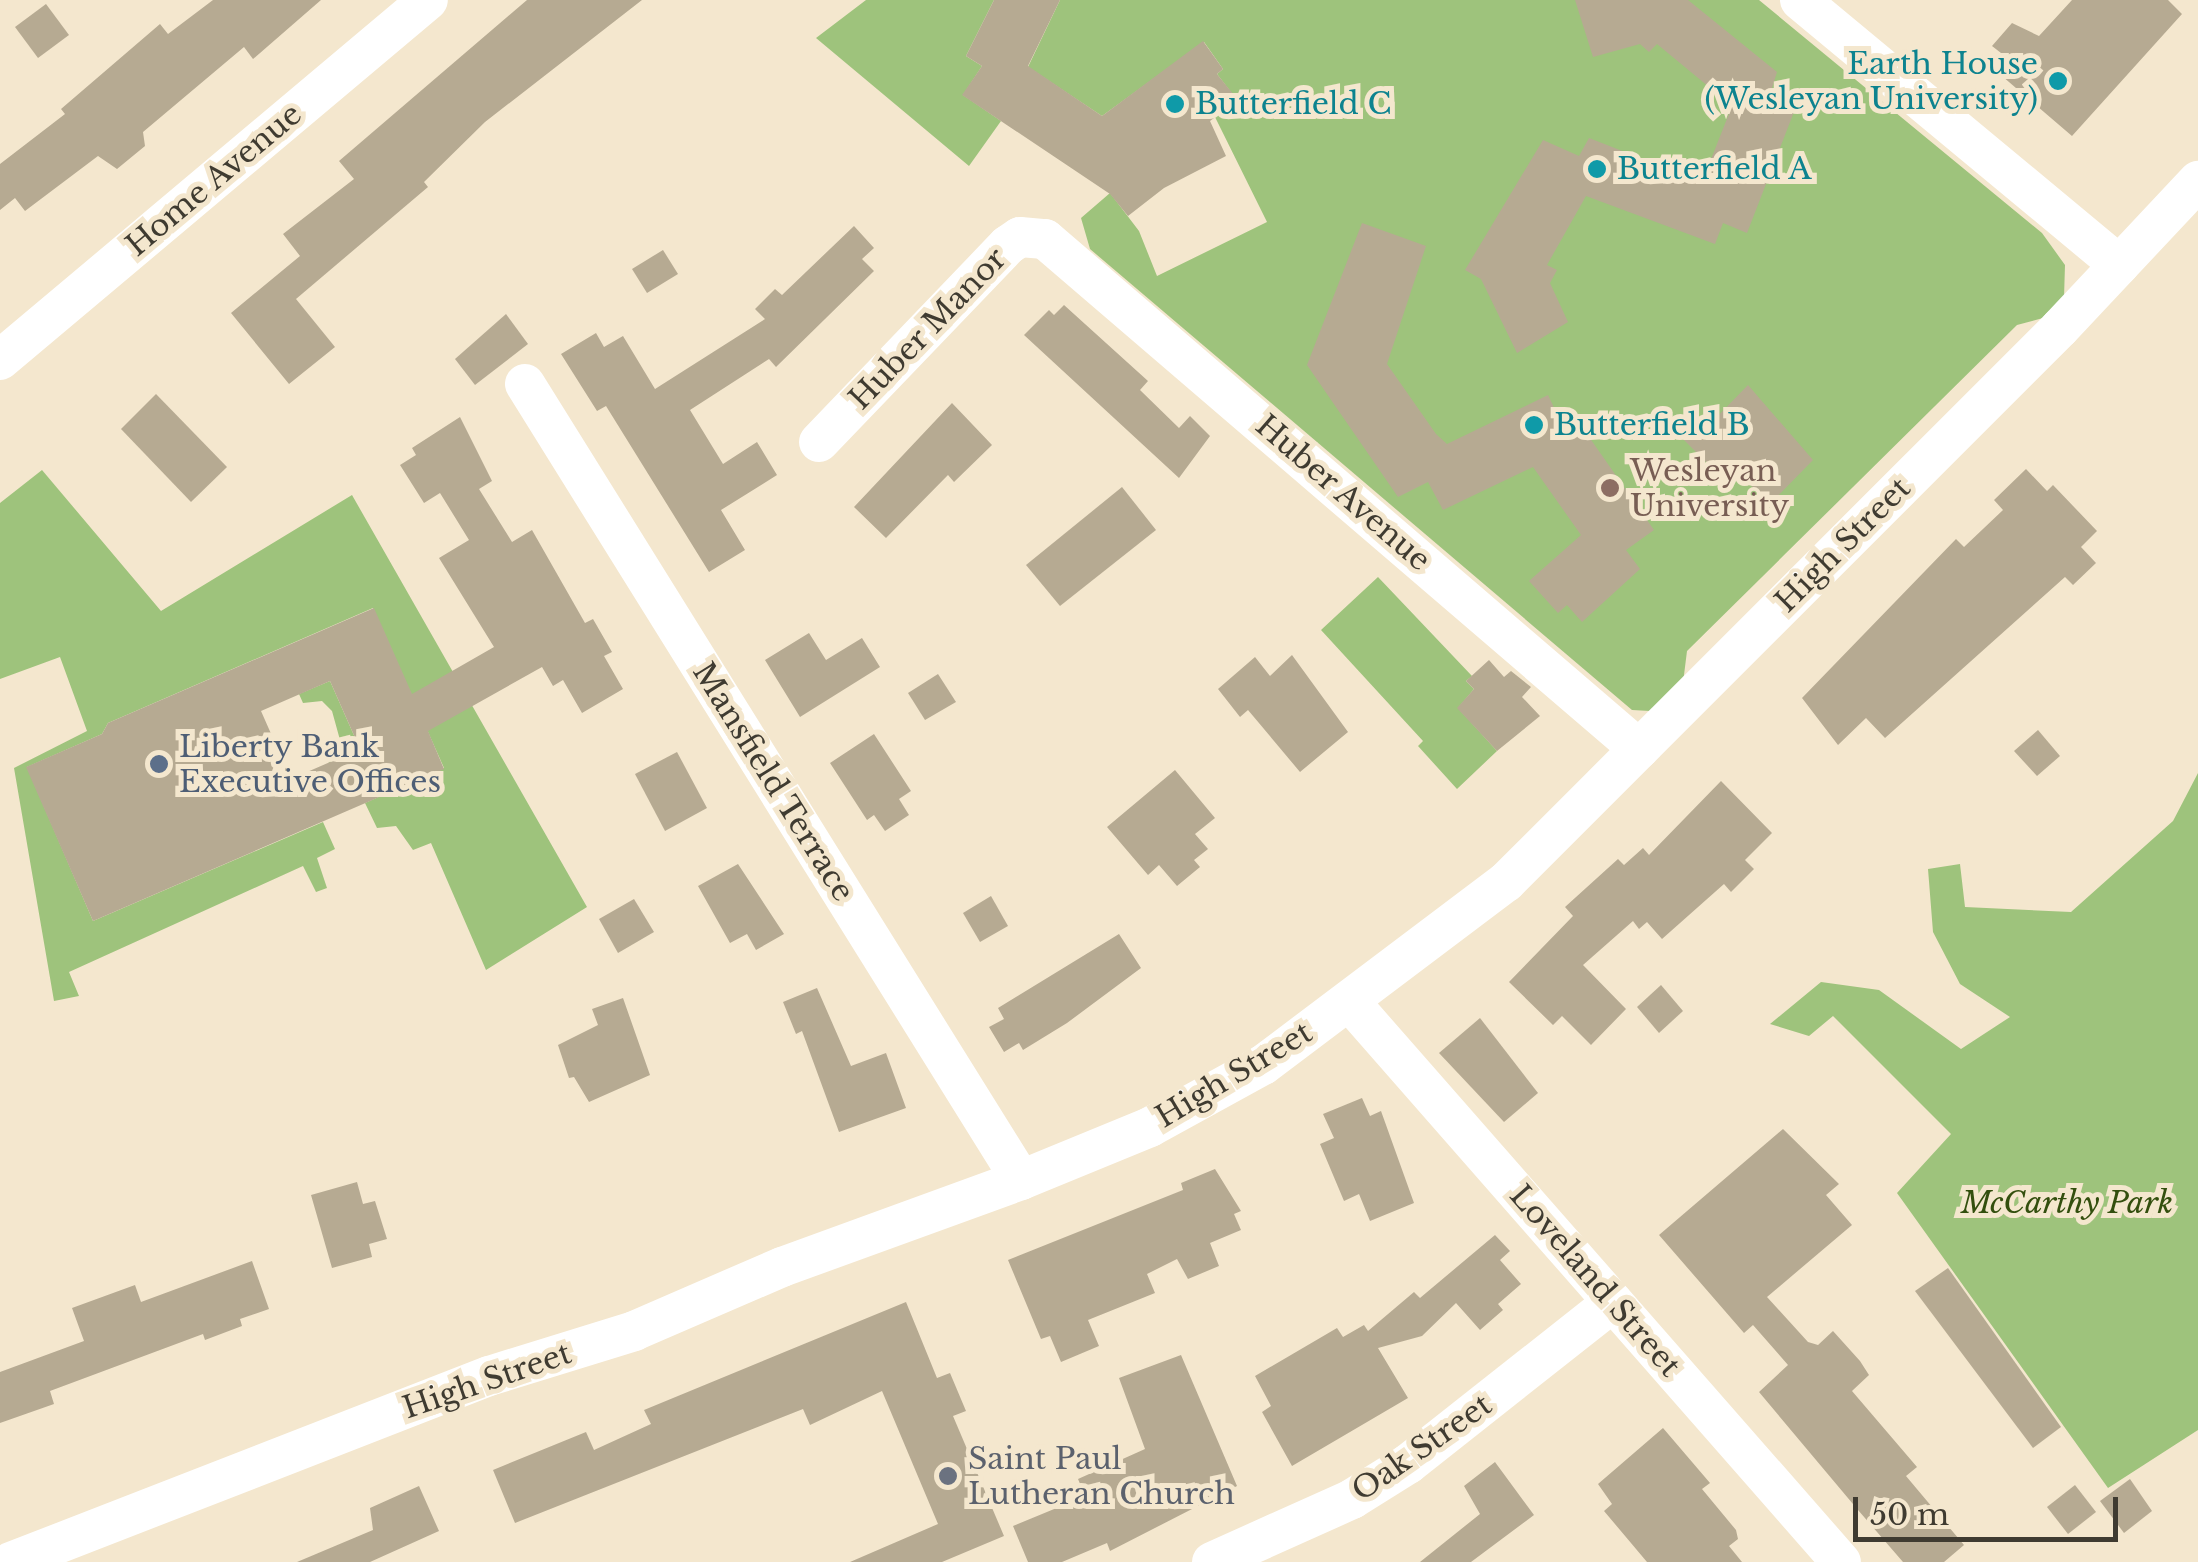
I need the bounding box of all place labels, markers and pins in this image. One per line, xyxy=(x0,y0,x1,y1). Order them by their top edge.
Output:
place label: Earth House (Wesleyan University) xyxy=(1704,46,2038,116)
marker: Earth House (Wesleyan University) xyxy=(2047,70,2069,92)
place label: Butterfield C xyxy=(1195,86,1392,122)
marker: Butterfield C xyxy=(1164,93,1186,115)
place label: Butterfield A xyxy=(1617,151,1813,187)
marker: Butterfield A xyxy=(1586,158,1608,180)
place label: Butterfield B xyxy=(1554,407,1749,443)
marker: Butterfield B xyxy=(1523,414,1545,436)
place label: Wesleyan University xyxy=(1630,453,1789,524)
marker: Wesleyan University xyxy=(1599,477,1621,499)
place label: Liberty Bank Executive Offices xyxy=(179,729,441,800)
marker: Liberty Bank Executive Offices xyxy=(148,753,170,775)
place label: Saint Paul Lutheran Church xyxy=(968,1441,1235,1512)
marker: Saint Paul Lutheran Church xyxy=(937,1465,959,1487)

